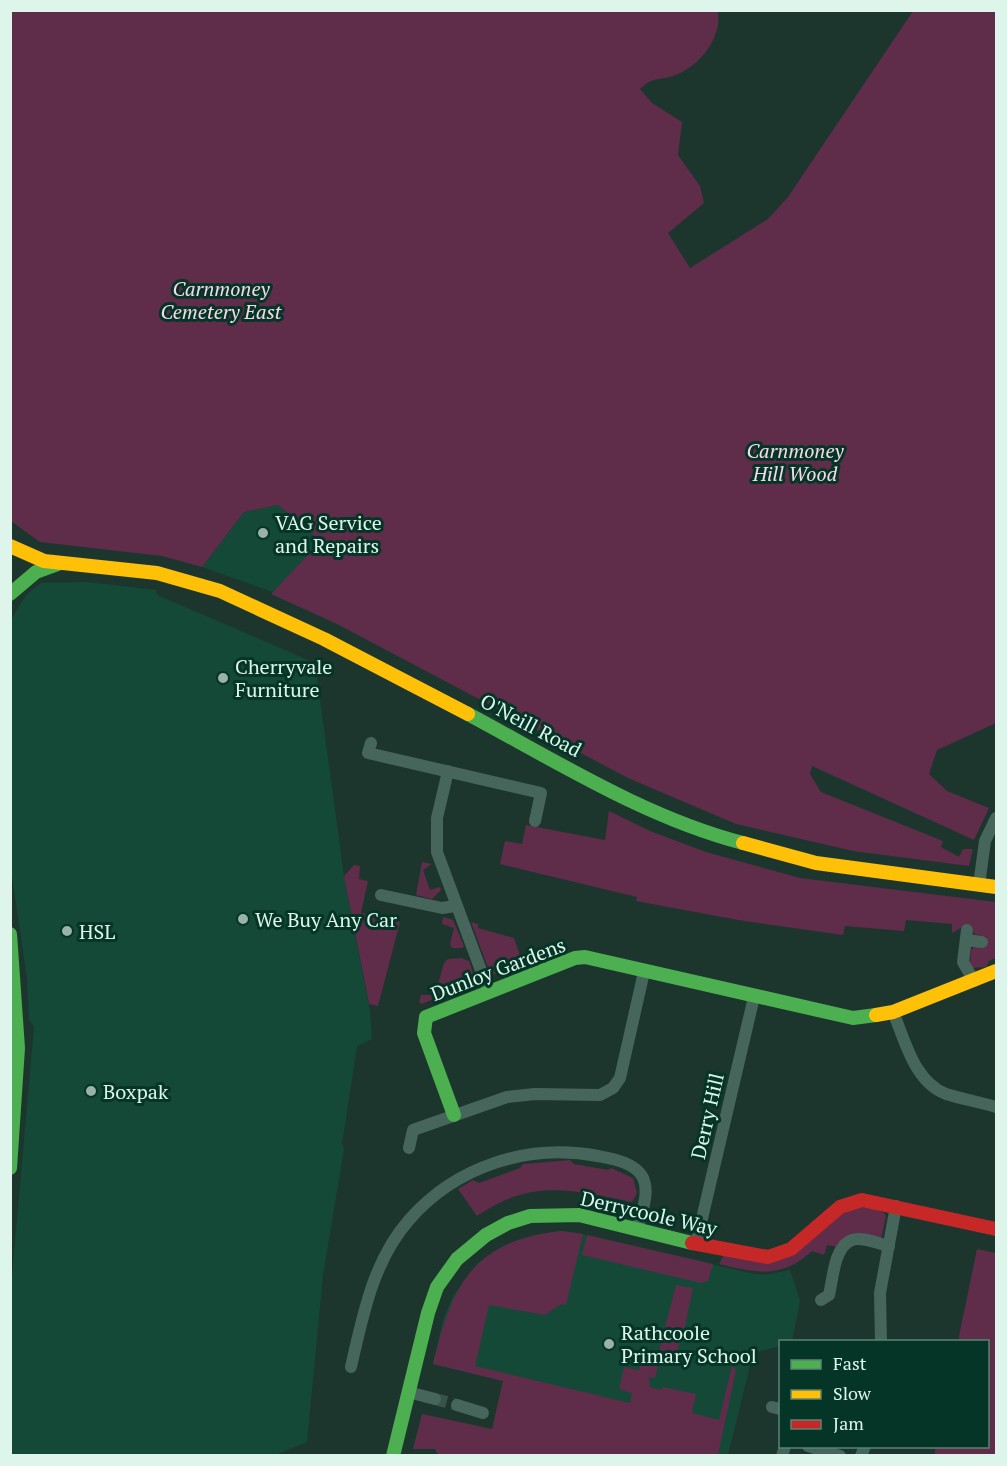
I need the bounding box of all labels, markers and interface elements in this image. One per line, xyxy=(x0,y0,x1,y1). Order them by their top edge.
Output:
park label: Carnmoney Cemetery East xyxy=(160,275,283,325)
park label: Carnmoney Hill Wood xyxy=(746,437,845,487)
place label: VAG Service and Repairs xyxy=(275,509,382,559)
marker: VAG Service and Repairs xyxy=(256,526,270,540)
place label: Cherryvale Furniture xyxy=(235,653,332,703)
marker: Cherryvale Furniture xyxy=(216,671,230,685)
street label: O'Neill Road xyxy=(476,687,586,763)
place label: We Buy Any Car xyxy=(255,906,397,933)
marker: We Buy Any Car xyxy=(236,912,250,926)
place label: HSL xyxy=(79,918,115,945)
marker: HSL xyxy=(60,924,74,938)
street label: Dunloy Gardens xyxy=(427,931,569,1007)
street label: Derry Hill xyxy=(684,1070,730,1162)
place label: Boxpak xyxy=(103,1078,169,1105)
marker: Boxpak xyxy=(84,1084,98,1098)
street label: Derrycoole Way xyxy=(578,1184,721,1242)
place label: Rathcoole Primary School xyxy=(621,1319,757,1369)
marker: Rathcoole Primary School xyxy=(602,1337,616,1351)
legend xyxy=(779,1340,989,1448)
text: Fast xyxy=(833,1351,867,1375)
text: Slow xyxy=(833,1381,872,1405)
text: Jam xyxy=(833,1411,864,1435)

